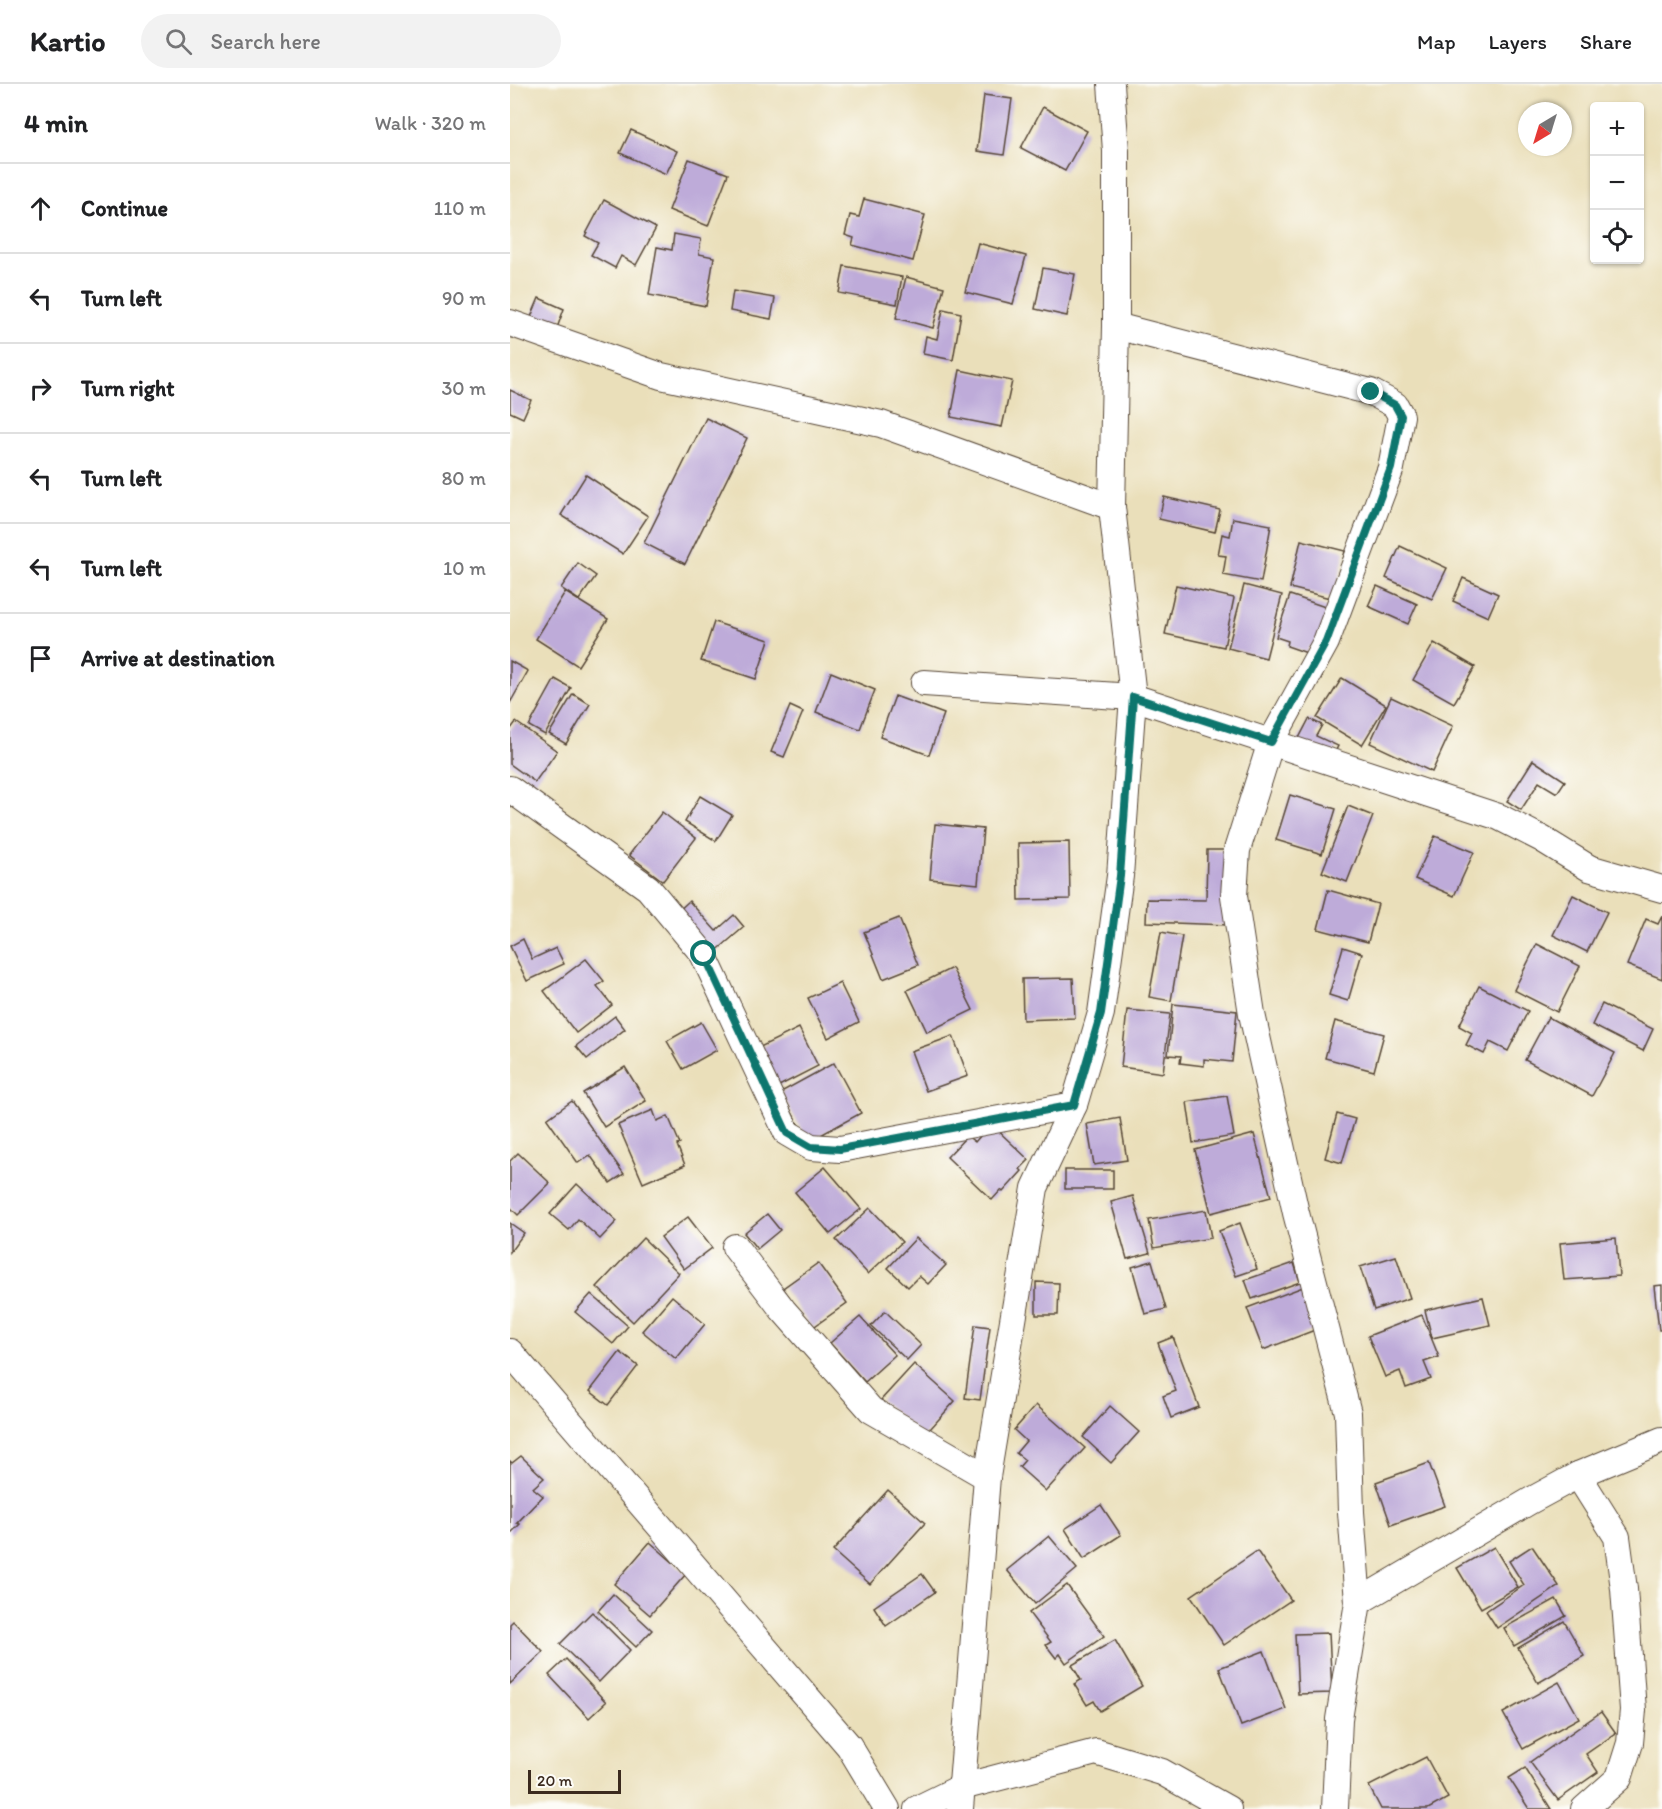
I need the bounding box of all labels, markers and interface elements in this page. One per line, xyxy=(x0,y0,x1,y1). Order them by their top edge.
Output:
search box xyxy=(141,14,561,68)
text: Kartio xyxy=(30,24,105,58)
icon: search xyxy=(162,25,195,58)
text: Search here xyxy=(210,28,321,55)
text: Map xyxy=(1417,29,1456,54)
text: Layers xyxy=(1489,29,1547,54)
text: Share xyxy=(1580,29,1632,54)
north arrow xyxy=(1518,102,1572,156)
map controls xyxy=(1590,102,1644,264)
button: + xyxy=(1590,102,1644,156)
text: 4 min xyxy=(24,107,88,139)
text: Walk · 320 m xyxy=(374,111,486,135)
button: − xyxy=(1590,156,1644,210)
icon: ahead xyxy=(24,192,57,225)
text: Continue xyxy=(81,195,168,222)
text: 110 m xyxy=(434,196,486,220)
button: locate xyxy=(1590,210,1644,264)
icon: left xyxy=(24,282,57,315)
text: Turn left xyxy=(81,285,162,312)
text: 90 m xyxy=(442,286,486,310)
icon: right xyxy=(24,372,57,405)
text: Turn right xyxy=(81,375,175,402)
text: 30 m xyxy=(441,376,486,400)
route end xyxy=(1357,378,1383,404)
icon: left xyxy=(24,462,57,495)
text: Turn left xyxy=(81,465,162,492)
text: 80 m xyxy=(441,466,486,490)
icon: left xyxy=(24,552,57,585)
text: Turn left xyxy=(81,555,162,582)
text: 10 m xyxy=(443,556,486,580)
icon: arrive xyxy=(24,642,57,675)
text: Arrive at destination xyxy=(81,645,275,672)
route start xyxy=(690,940,716,966)
scale bar xyxy=(528,1767,621,1794)
text: 20 m xyxy=(537,1771,572,1790)

